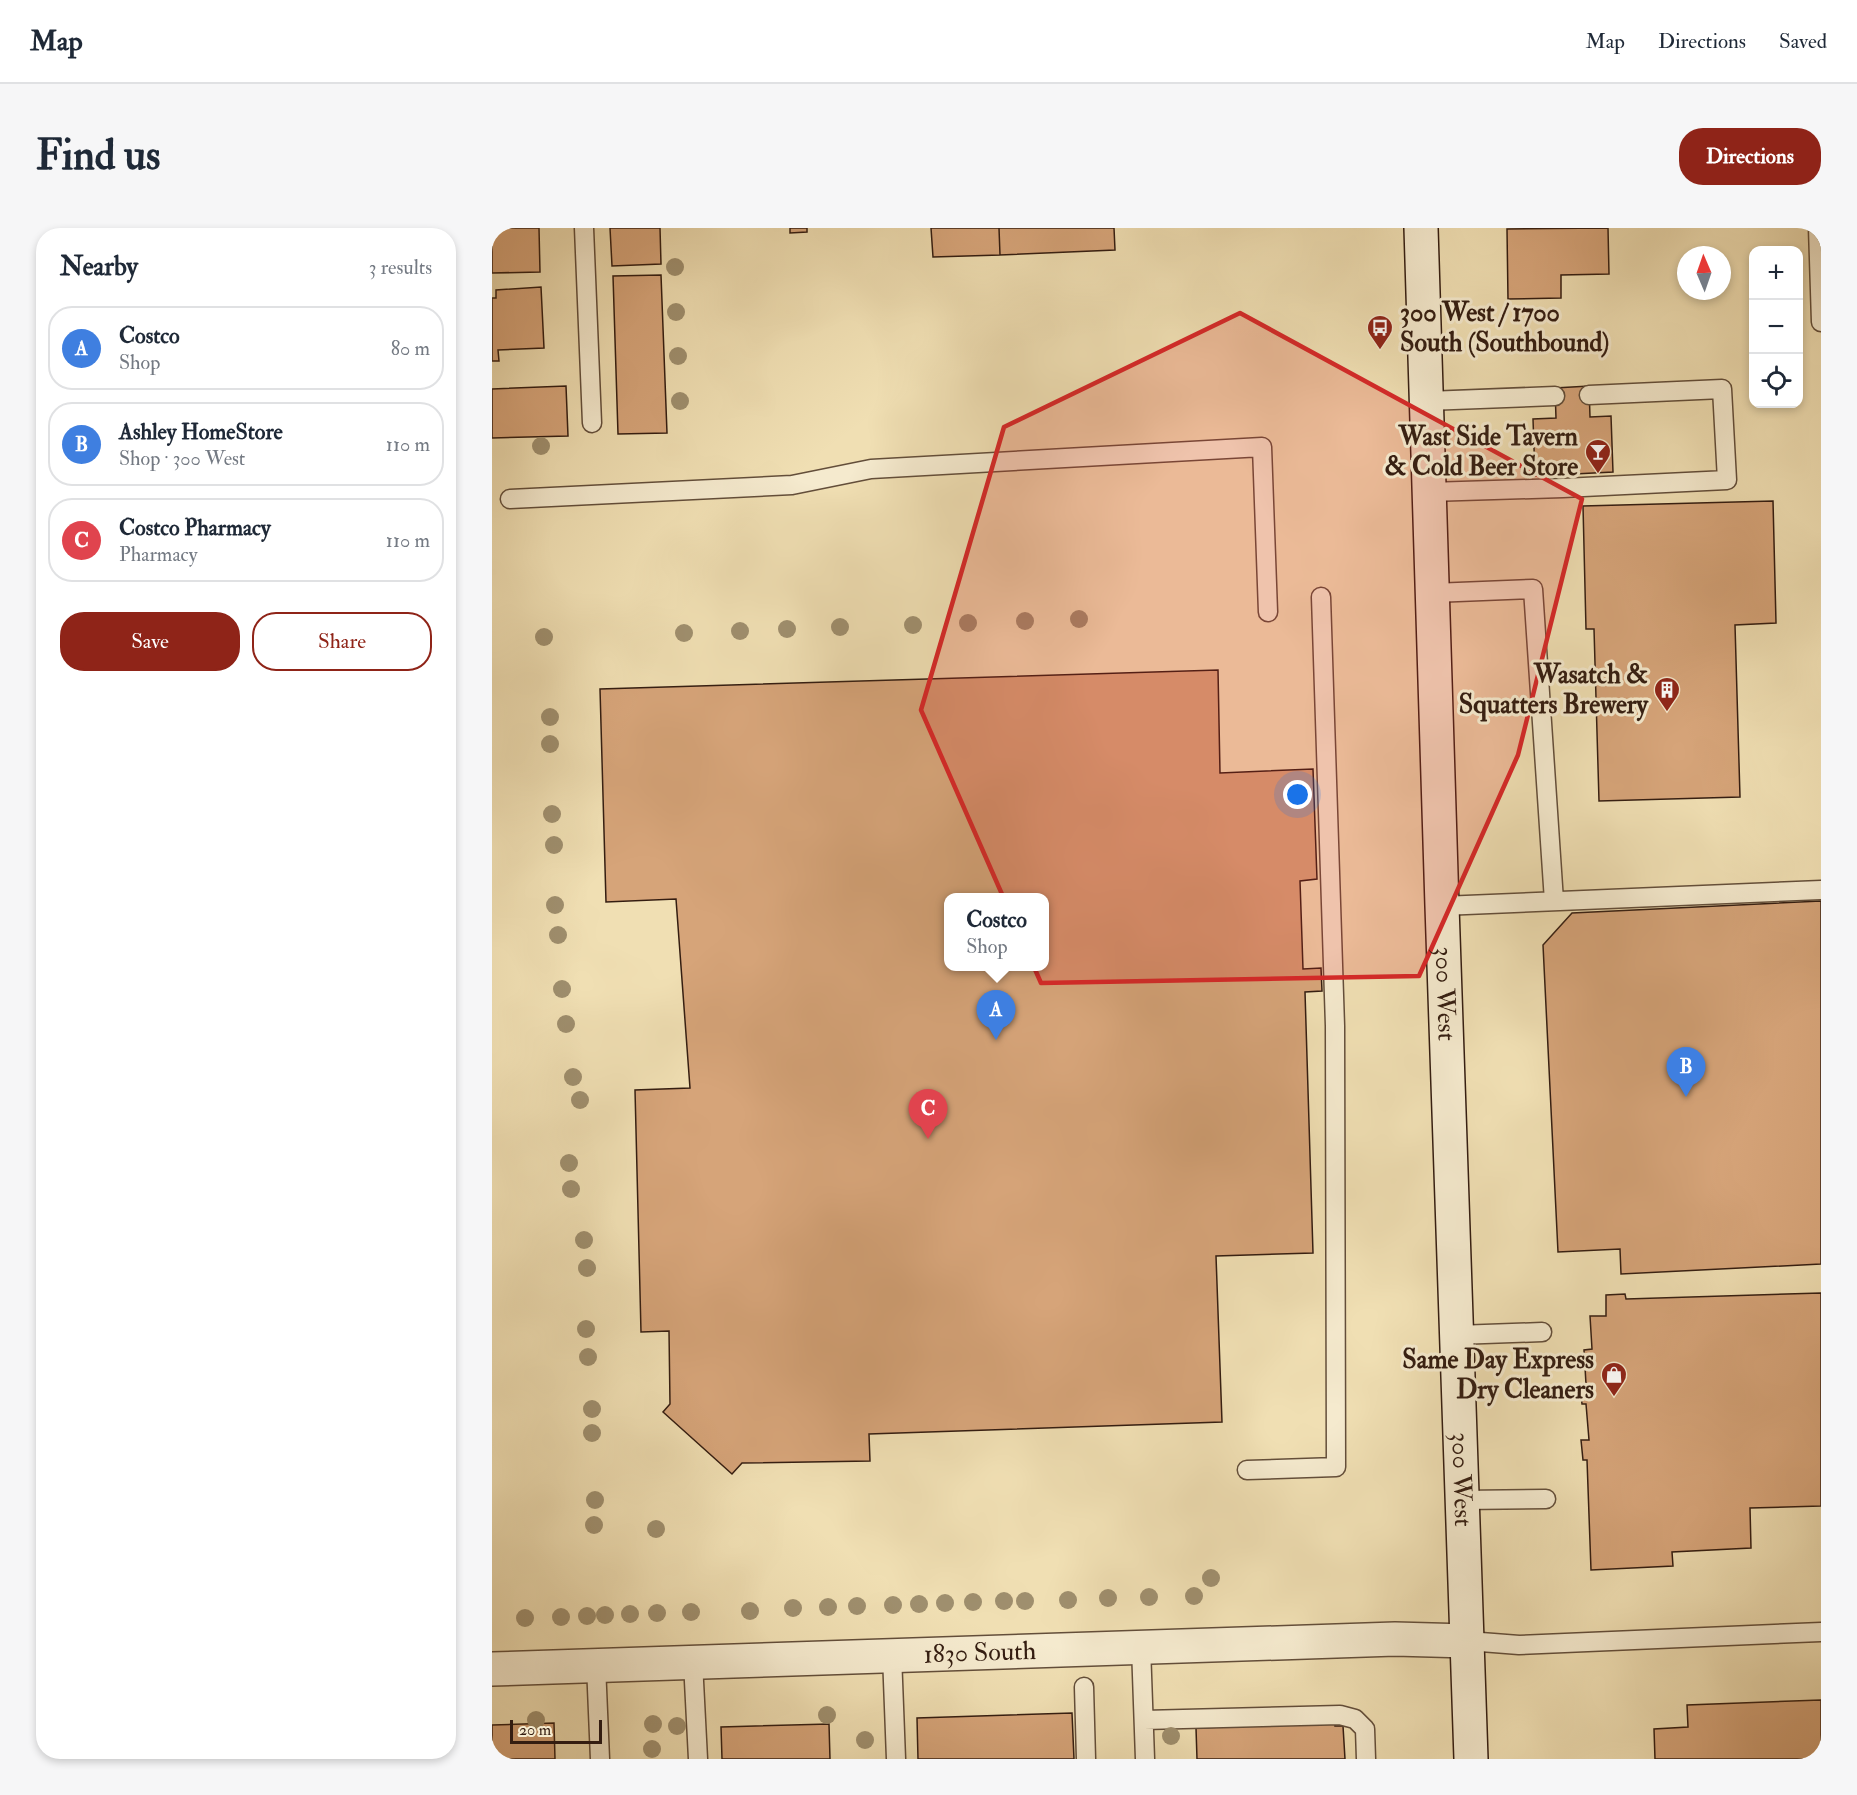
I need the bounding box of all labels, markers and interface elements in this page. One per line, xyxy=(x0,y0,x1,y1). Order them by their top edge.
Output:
text: Map xyxy=(30,24,83,59)
text: Map xyxy=(1585,28,1625,55)
text: Directions xyxy=(1658,28,1746,55)
text: Saved xyxy=(1779,28,1827,55)
button: Directions xyxy=(1679,128,1821,185)
text: Find us xyxy=(36,130,160,182)
north arrow xyxy=(1677,246,1731,300)
map controls xyxy=(1749,246,1803,408)
button: + xyxy=(1749,246,1803,300)
text: Nearby xyxy=(60,251,138,283)
text: 3 results xyxy=(369,255,432,280)
place label: 300 West / 1700 South (Southbound) xyxy=(1400,297,1609,359)
button: − xyxy=(1749,300,1803,354)
bus stop icon: 300 West / 1700 South (Southbound) xyxy=(1365,313,1395,351)
text: Costco xyxy=(119,322,180,350)
text: A xyxy=(75,336,88,361)
text: 80 m xyxy=(391,336,430,361)
text: Shop xyxy=(119,350,160,375)
button: locate xyxy=(1749,354,1803,408)
text: Ashley HomeStore xyxy=(119,418,283,446)
place label: Wast Side Tavern & Cold Beer Store xyxy=(1385,421,1579,483)
text: B xyxy=(75,432,88,457)
text: 110 m xyxy=(386,432,430,457)
bar icon: Wast Side Tavern & Cold Beer Store xyxy=(1583,437,1613,475)
text: Shop · 300 West xyxy=(119,446,245,471)
text: Costco Pharmacy xyxy=(119,514,271,542)
text: C xyxy=(74,528,89,553)
text: 110 m xyxy=(386,528,430,553)
text: Pharmacy xyxy=(119,542,197,567)
button: Save xyxy=(60,612,240,671)
button: Share xyxy=(252,612,432,671)
place label: Wasatch & Squatters Brewery xyxy=(1459,659,1650,722)
building icon: Wasatch & Squatters Brewery xyxy=(1652,675,1682,713)
your location xyxy=(1283,780,1312,809)
popup xyxy=(944,893,1049,971)
text: Costco xyxy=(966,906,1027,934)
text: Shop xyxy=(966,934,1008,959)
street label: 300 West xyxy=(1427,946,1463,1041)
pin: A xyxy=(976,990,1016,1040)
pin: B xyxy=(1666,1048,1706,1097)
pin: C xyxy=(908,1090,948,1139)
place label: Same Day Express Dry Cleaners xyxy=(1402,1344,1594,1407)
shop icon: Same Day Express Dry Cleaners xyxy=(1599,1360,1629,1398)
street label: 300 West xyxy=(1444,1432,1479,1527)
street label: 1830 South xyxy=(923,1635,1037,1671)
scale bar xyxy=(510,1717,602,1744)
text: 20 m xyxy=(519,1720,551,1740)

